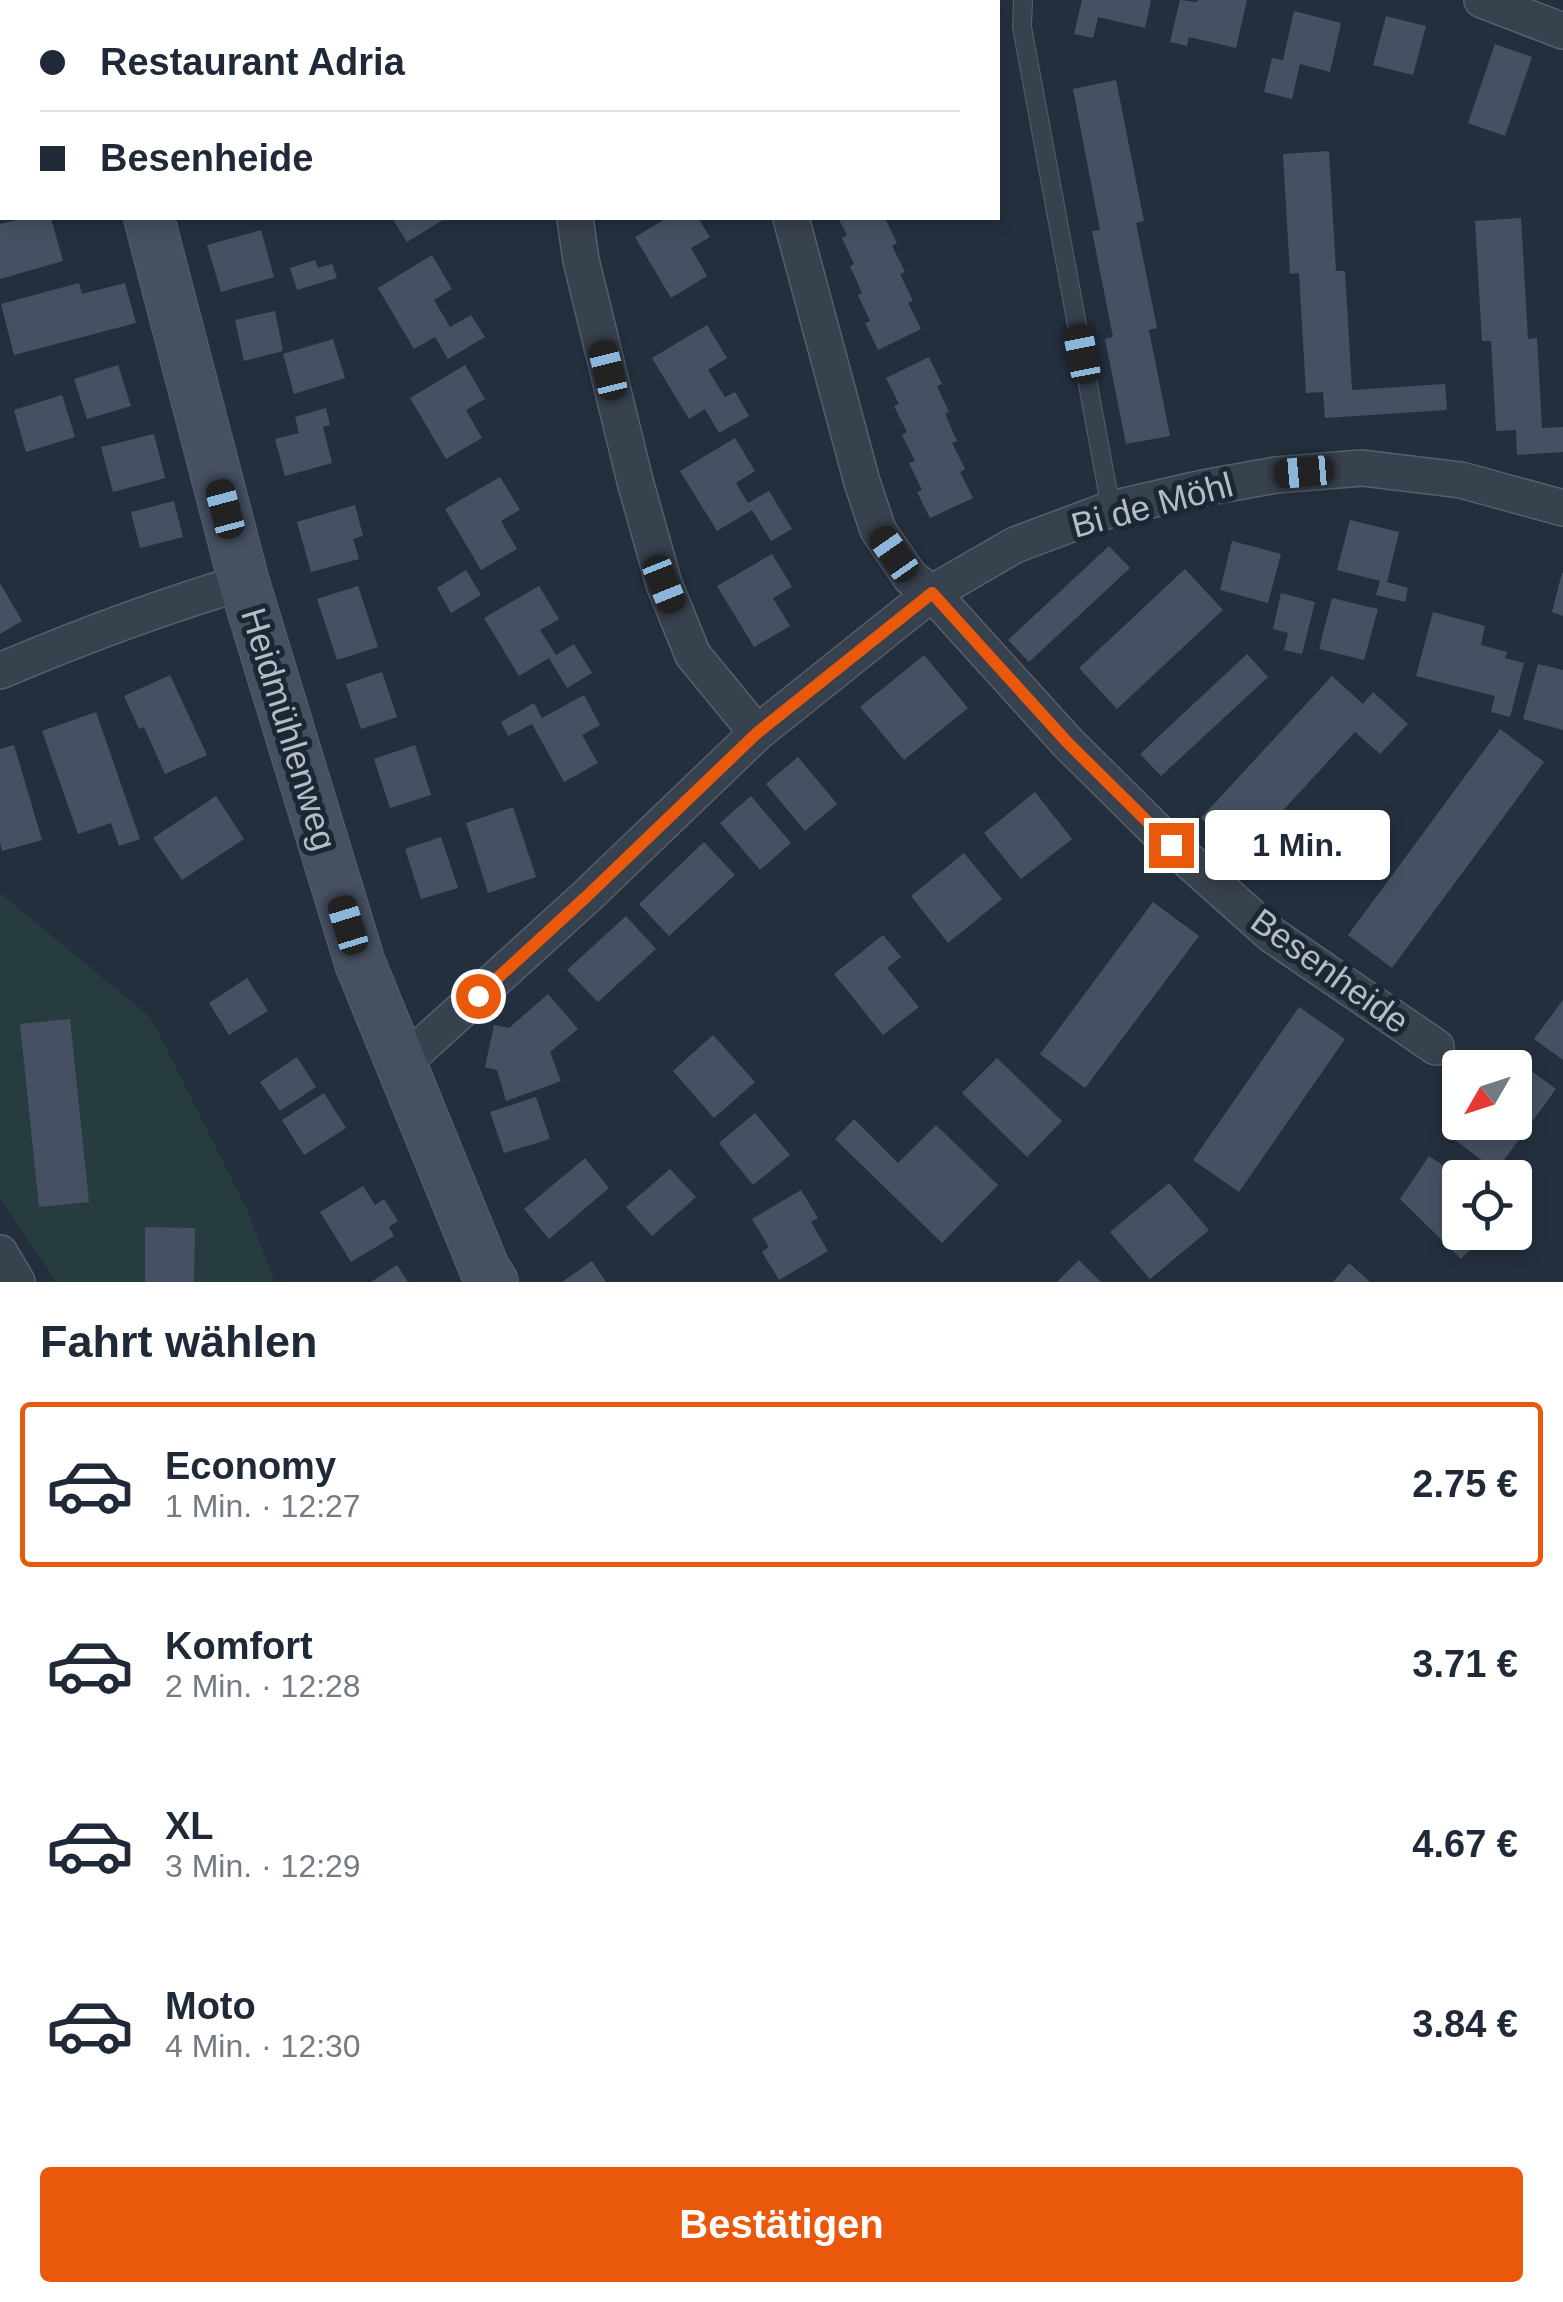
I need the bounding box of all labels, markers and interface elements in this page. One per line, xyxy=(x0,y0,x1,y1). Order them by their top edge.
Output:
text: Restaurant Adria xyxy=(100,41,405,83)
text: Besenheide xyxy=(100,137,313,179)
car xyxy=(1062,322,1102,386)
car xyxy=(586,337,630,403)
car xyxy=(1273,454,1335,490)
street label: Bi de Möhl xyxy=(1067,464,1237,545)
car xyxy=(203,476,247,542)
car xyxy=(865,521,923,587)
car xyxy=(639,551,689,617)
street label: Heidmühlenweg xyxy=(234,603,345,855)
callout: 1 Min. xyxy=(1206,810,1391,880)
route end xyxy=(1149,823,1194,868)
text: 1 Min. xyxy=(1252,827,1343,863)
car xyxy=(325,892,371,958)
street label: Besenheide xyxy=(1244,900,1417,1041)
route start xyxy=(456,974,501,1019)
north arrow xyxy=(1442,1050,1532,1140)
map controls xyxy=(1442,1050,1532,1250)
button: locate xyxy=(1442,1160,1532,1250)
text: Fahrt wählen xyxy=(40,1316,318,1367)
icon: car xyxy=(45,1440,135,1530)
text: Economy xyxy=(165,1445,336,1487)
text: 2.75 € xyxy=(1412,1463,1518,1505)
text: 1 Min. · 12:27 xyxy=(165,1488,361,1524)
icon: car xyxy=(45,1620,135,1710)
text: Komfort xyxy=(165,1625,313,1667)
text: 3.71 € xyxy=(1412,1643,1518,1685)
text: 2 Min. · 12:28 xyxy=(165,1668,361,1704)
icon: car xyxy=(45,1800,135,1890)
text: XL xyxy=(165,1805,214,1847)
text: 4.67 € xyxy=(1412,1823,1518,1865)
text: 3 Min. · 12:29 xyxy=(165,1848,361,1884)
icon: car xyxy=(45,1980,135,2070)
text: Moto xyxy=(165,1985,256,2027)
text: 3.84 € xyxy=(1412,2003,1518,2045)
text: 4 Min. · 12:30 xyxy=(165,2028,361,2064)
button: Bestätigen xyxy=(40,2167,1523,2282)

